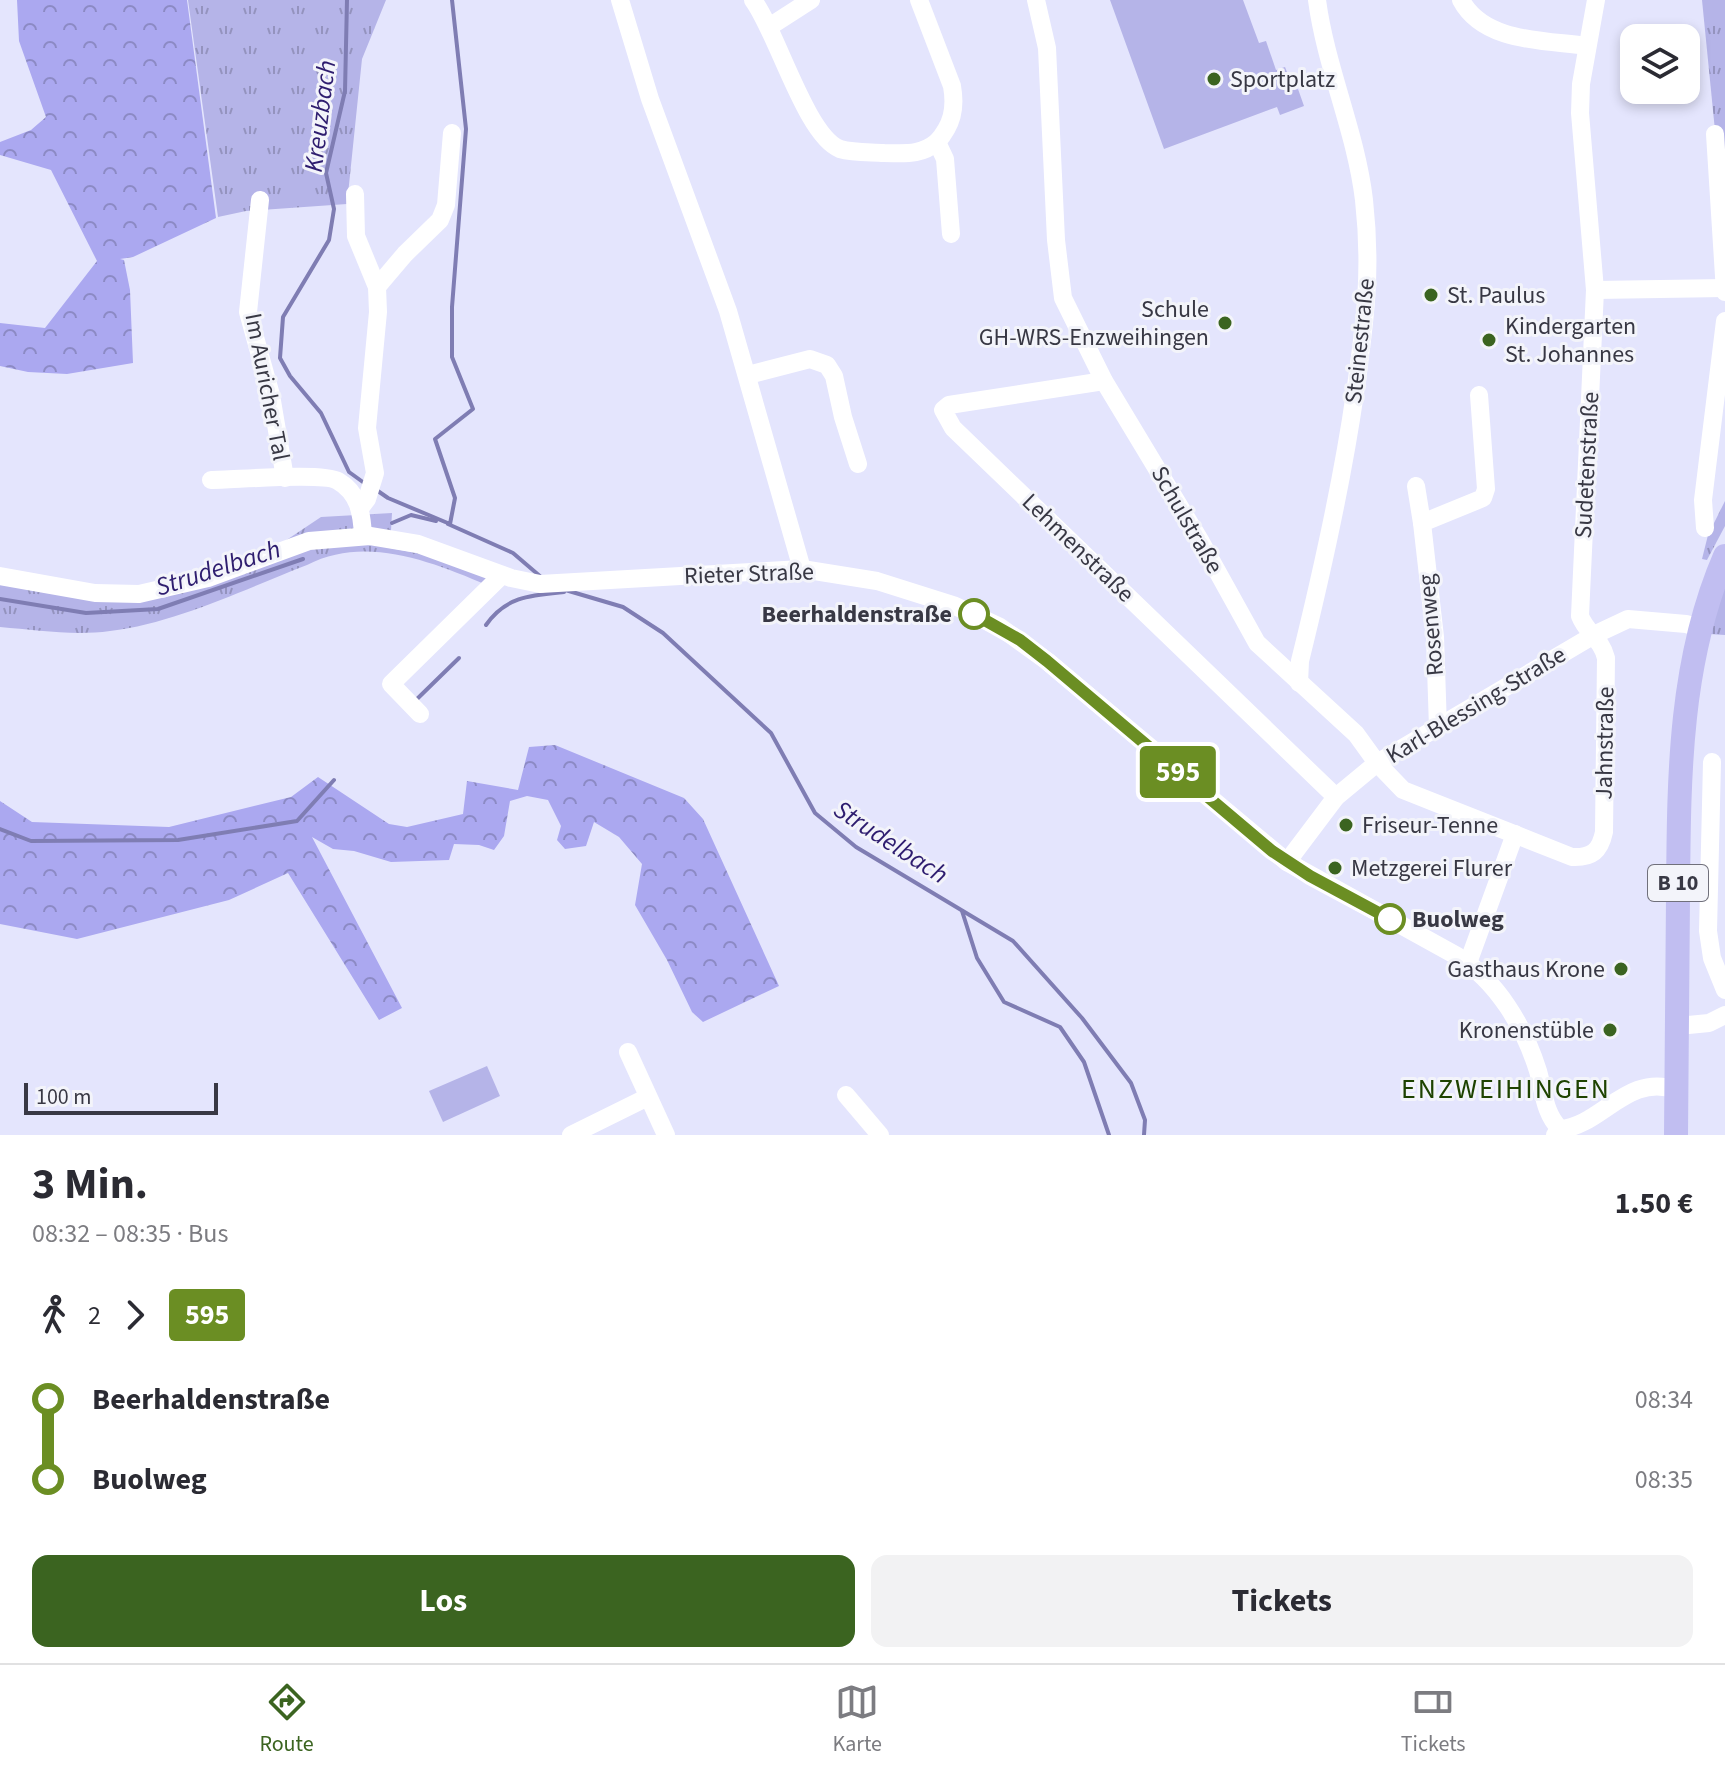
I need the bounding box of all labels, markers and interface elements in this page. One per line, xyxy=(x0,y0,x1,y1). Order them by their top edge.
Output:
map controls xyxy=(1620,24,1700,104)
button: layers xyxy=(1620,24,1700,104)
water label: Kreuzbach xyxy=(295,58,345,174)
place label: Sportplatz xyxy=(1230,62,1335,97)
marker: Sportplatz xyxy=(1205,70,1223,88)
street label: Steinestraße xyxy=(1336,276,1384,406)
place label: St. Paulus xyxy=(1447,278,1545,313)
marker: St. Paulus xyxy=(1422,286,1440,304)
place label: Schule GH-WRS-Enzweihingen xyxy=(979,292,1209,355)
place label: Kindergarten St. Johannes xyxy=(1505,309,1636,372)
street label: Im Auricher Tal xyxy=(236,310,298,464)
marker: Schule GH-WRS-Enzweihingen xyxy=(1216,314,1234,332)
marker: Kindergarten St. Johannes xyxy=(1480,331,1498,349)
street label: Sudetenstraße xyxy=(1566,391,1608,539)
street label: Schulstraße xyxy=(1142,460,1232,580)
street label: Lehmenstraße xyxy=(1014,485,1142,611)
water label: Strudelbach xyxy=(151,530,285,606)
street label: Rieter Straße xyxy=(683,554,815,594)
street label: Rosenweg xyxy=(1409,572,1453,678)
place label: Beerhaldenstraße xyxy=(761,597,952,632)
marker: Beerhaldenstraße xyxy=(959,599,989,629)
street label: Karl-Blessing-Straße xyxy=(1379,637,1573,773)
street label: Jahnstraße xyxy=(1587,686,1623,800)
line badge: 595 xyxy=(1132,746,1224,798)
text: 595 xyxy=(1156,752,1200,792)
water label: Strudelbach xyxy=(827,791,955,893)
place label: Friseur-Tenne xyxy=(1362,808,1498,843)
marker: Friseur-Tenne xyxy=(1337,816,1355,834)
place label: Metzgerei Flurer xyxy=(1351,851,1513,886)
marker: Metzgerei Flurer xyxy=(1326,859,1344,877)
road number: B 10 xyxy=(1648,865,1708,901)
place label: Buolweg xyxy=(1412,902,1504,937)
marker: Buolweg xyxy=(1375,904,1405,934)
place label: Gasthaus Krone xyxy=(1447,952,1605,987)
marker: Gasthaus Krone xyxy=(1612,960,1630,978)
place label: Kronenstüble xyxy=(1459,1013,1594,1048)
marker: Kronenstüble xyxy=(1601,1021,1619,1039)
district label: ENZWEIHINGEN xyxy=(1401,1069,1611,1109)
scale bar xyxy=(24,1079,218,1115)
text: 100 m xyxy=(36,1081,91,1113)
text: 3 Min. xyxy=(32,1153,148,1216)
text: 1.50 € xyxy=(1615,1182,1693,1225)
text: 08:32 – 08:35 · Bus xyxy=(32,1215,228,1252)
icon: walk xyxy=(32,1293,76,1337)
icon: forward xyxy=(113,1293,157,1337)
text: 595 xyxy=(185,1295,229,1335)
text: 2 xyxy=(88,1297,101,1334)
text: Beerhaldenstraße xyxy=(92,1378,330,1421)
text: 08:34 xyxy=(1635,1381,1693,1418)
text: Buolweg xyxy=(92,1458,207,1501)
text: 08:35 xyxy=(1635,1461,1693,1498)
button: Los xyxy=(32,1555,855,1647)
button: Tickets xyxy=(871,1555,1693,1647)
tab: Route xyxy=(259,1680,314,1760)
tab: Karte xyxy=(832,1680,882,1760)
tab: Tickets xyxy=(1401,1680,1466,1760)

